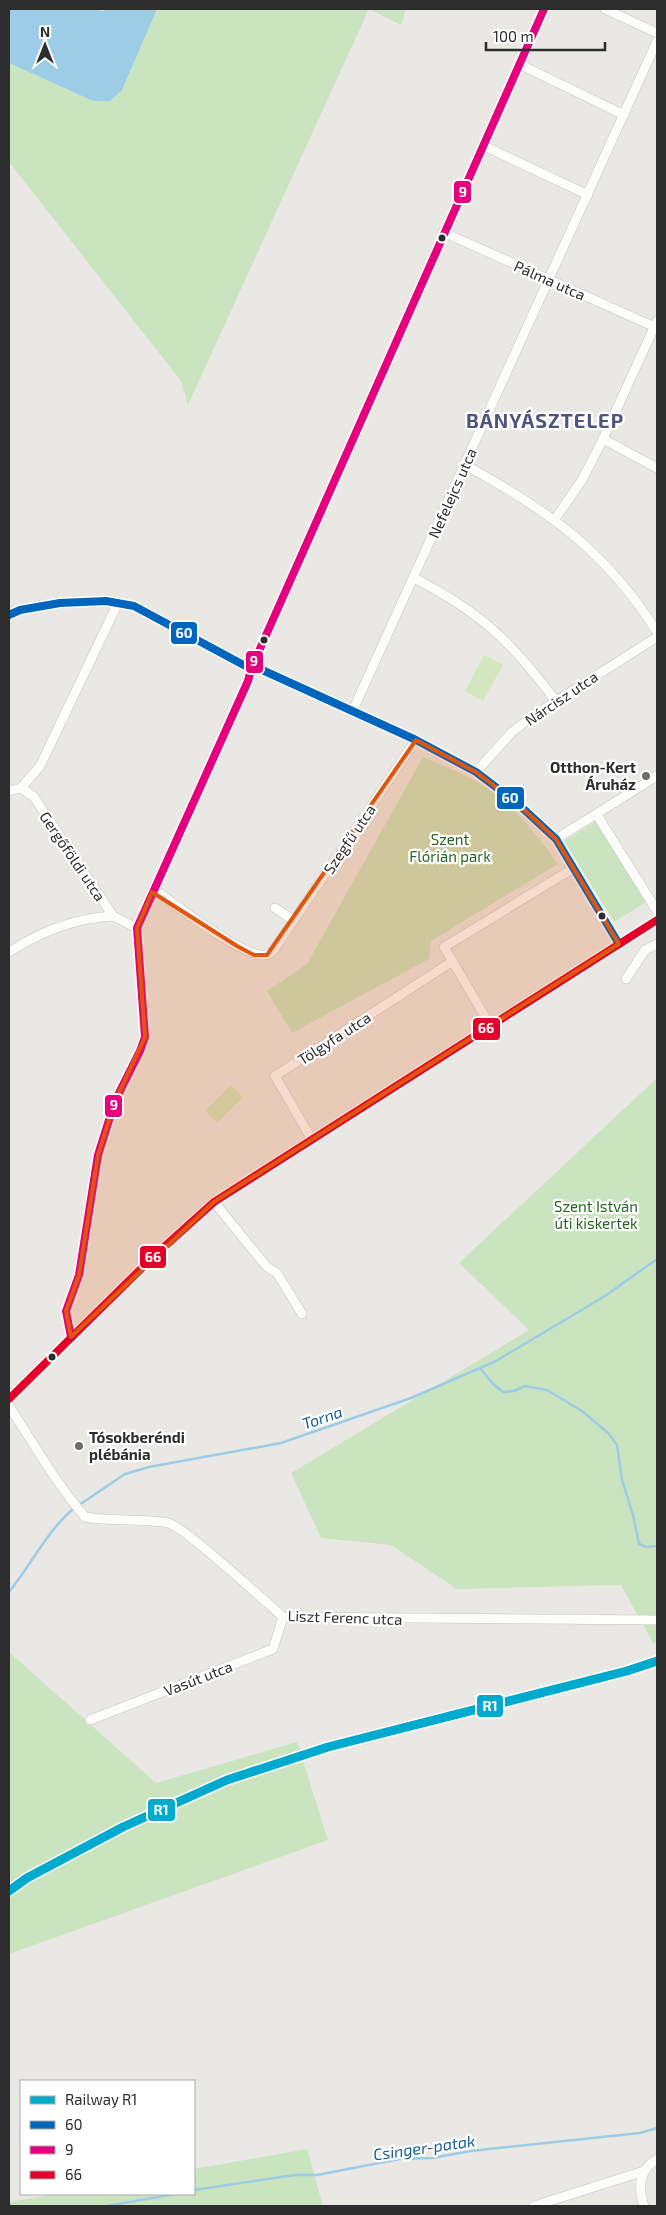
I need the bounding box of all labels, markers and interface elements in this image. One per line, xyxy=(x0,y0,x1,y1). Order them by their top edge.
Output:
north arrow xyxy=(20,20,70,70)
scale bar xyxy=(486,20,605,52)
text: N xyxy=(40,23,50,40)
text: 100 m xyxy=(493,27,534,45)
line badge: 9 xyxy=(453,180,472,204)
text: 9 xyxy=(459,183,467,200)
unlabelled marker xyxy=(437,233,447,243)
street label: Pálma utca xyxy=(512,256,588,304)
district label: BÁNYÁSZTELEP xyxy=(466,408,624,432)
street label: Nefelejcs utca xyxy=(424,445,481,541)
line badge: 60 xyxy=(170,621,198,645)
text: 60 xyxy=(175,624,193,641)
unlabelled marker xyxy=(259,635,269,645)
line badge: 9 xyxy=(245,650,264,674)
text: 9 xyxy=(250,652,258,669)
street label: Nárcisz utca xyxy=(521,667,601,729)
place label: Otthon-Kert Áruház xyxy=(550,758,636,793)
marker: Otthon-Kert Áruház xyxy=(640,770,652,782)
line badge: 60 xyxy=(496,786,525,810)
text: 60 xyxy=(501,789,519,806)
street label: Szegfű utca xyxy=(319,801,379,877)
street label: Gergőföldi utca xyxy=(36,808,110,904)
park label: Szent Flórián park xyxy=(409,830,491,865)
unlabelled marker xyxy=(597,911,607,921)
street label: Tölgyfa utca xyxy=(294,1008,374,1068)
line badge: 66 xyxy=(472,1017,501,1041)
text: 66 xyxy=(478,1019,494,1036)
line badge: 9 xyxy=(104,1094,123,1118)
text: 9 xyxy=(110,1096,118,1113)
park label: Szent István úti kiskertek xyxy=(554,1197,638,1232)
line badge: 66 xyxy=(139,1245,167,1269)
text: 66 xyxy=(145,1248,161,1265)
unlabelled marker xyxy=(47,1352,57,1362)
water label: Torna xyxy=(299,1401,345,1433)
place label: Tósokberéndi plébánia xyxy=(89,1428,185,1463)
marker: Tósokberéndi plébánia xyxy=(73,1440,85,1452)
street label: Liszt Ferenc utca xyxy=(287,1606,403,1628)
street label: Vasút utca xyxy=(161,1657,235,1699)
line badge: R1 xyxy=(476,1694,504,1718)
text: R1 xyxy=(482,1697,498,1714)
line badge: R1 xyxy=(147,1798,176,1822)
text: R1 xyxy=(153,1801,169,1818)
legend xyxy=(20,2080,195,2195)
text: Railway R1 xyxy=(65,2090,137,2108)
text: 60 xyxy=(65,2115,83,2133)
water label: Csinger-patak xyxy=(372,2130,476,2164)
text: 9 xyxy=(65,2140,74,2158)
text: 66 xyxy=(65,2165,82,2183)

